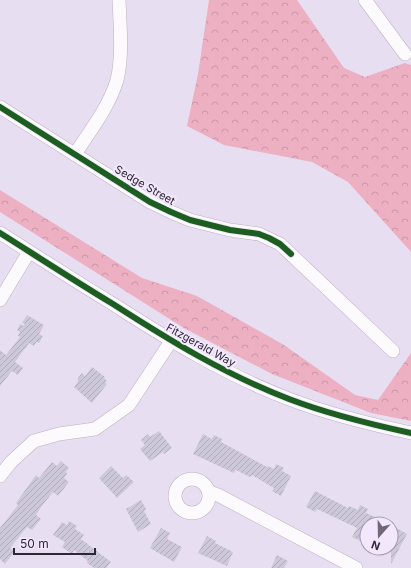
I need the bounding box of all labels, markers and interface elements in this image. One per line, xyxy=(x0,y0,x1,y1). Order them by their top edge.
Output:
street label: Sedge Street xyxy=(112,162,178,208)
street label: Fitzgerald Way xyxy=(164,320,238,370)
north arrow xyxy=(359,516,399,556)
scale bar xyxy=(14,530,95,556)
text: 50 m xyxy=(20,536,49,551)
text: N xyxy=(369,537,382,553)

